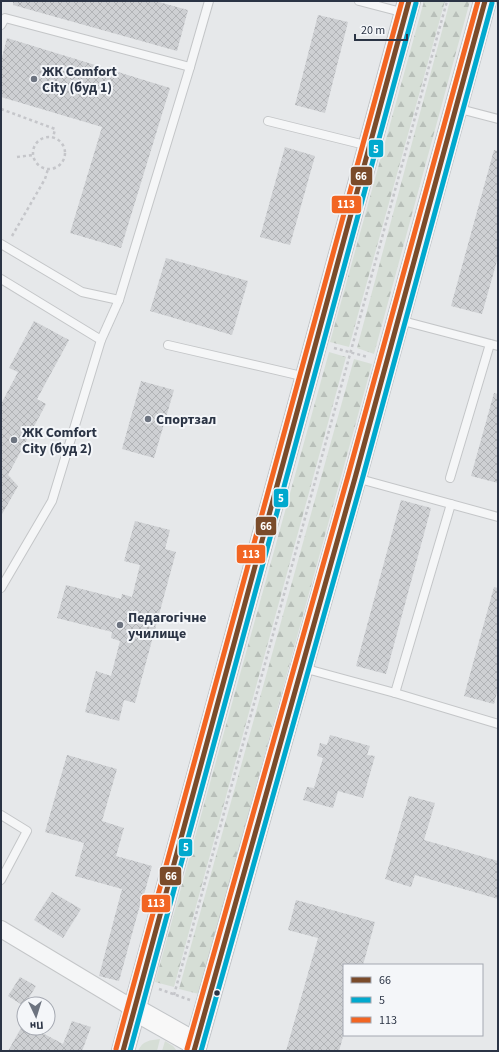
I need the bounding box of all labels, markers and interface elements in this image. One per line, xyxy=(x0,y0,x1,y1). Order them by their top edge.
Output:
scale bar xyxy=(355,16,407,42)
text: 20 m xyxy=(361,22,385,39)
place label: ЖК Comfort City (буд 1) xyxy=(42,62,118,98)
marker: ЖК Comfort City (буд 1) xyxy=(29,74,39,84)
line badge: 5 xyxy=(368,139,384,158)
text: 5 xyxy=(373,142,379,157)
line badge: 66 xyxy=(350,166,373,186)
text: 66 xyxy=(355,169,367,184)
line badge: 113 xyxy=(331,195,362,214)
text: 113 xyxy=(337,197,355,212)
place label: Спортзал xyxy=(156,410,216,430)
marker: Спортзал xyxy=(143,414,153,424)
place label: ЖК Comfort City (буд 2) xyxy=(22,423,98,459)
marker: ЖК Comfort City (буд 2) xyxy=(9,435,19,445)
line badge: 5 xyxy=(273,488,289,508)
text: 5 xyxy=(278,491,284,506)
line badge: 66 xyxy=(255,516,277,536)
text: 66 xyxy=(260,519,272,534)
line badge: 113 xyxy=(236,544,266,564)
text: 113 xyxy=(242,547,260,562)
place label: Педагогічне училище xyxy=(128,608,207,644)
marker: Педагогічне училище xyxy=(115,620,125,630)
line badge: 5 xyxy=(178,838,193,857)
text: 5 xyxy=(183,840,189,855)
line badge: 66 xyxy=(159,866,182,886)
text: 66 xyxy=(165,869,177,884)
line badge: 113 xyxy=(141,894,171,913)
text: 113 xyxy=(147,896,165,911)
legend xyxy=(343,964,483,1036)
text: 66 xyxy=(379,972,391,989)
unlabelled marker xyxy=(212,988,222,998)
text: 5 xyxy=(379,992,385,1009)
north arrow xyxy=(16,996,56,1036)
text: 113 xyxy=(379,1012,397,1029)
text: Пн xyxy=(29,1018,44,1033)

